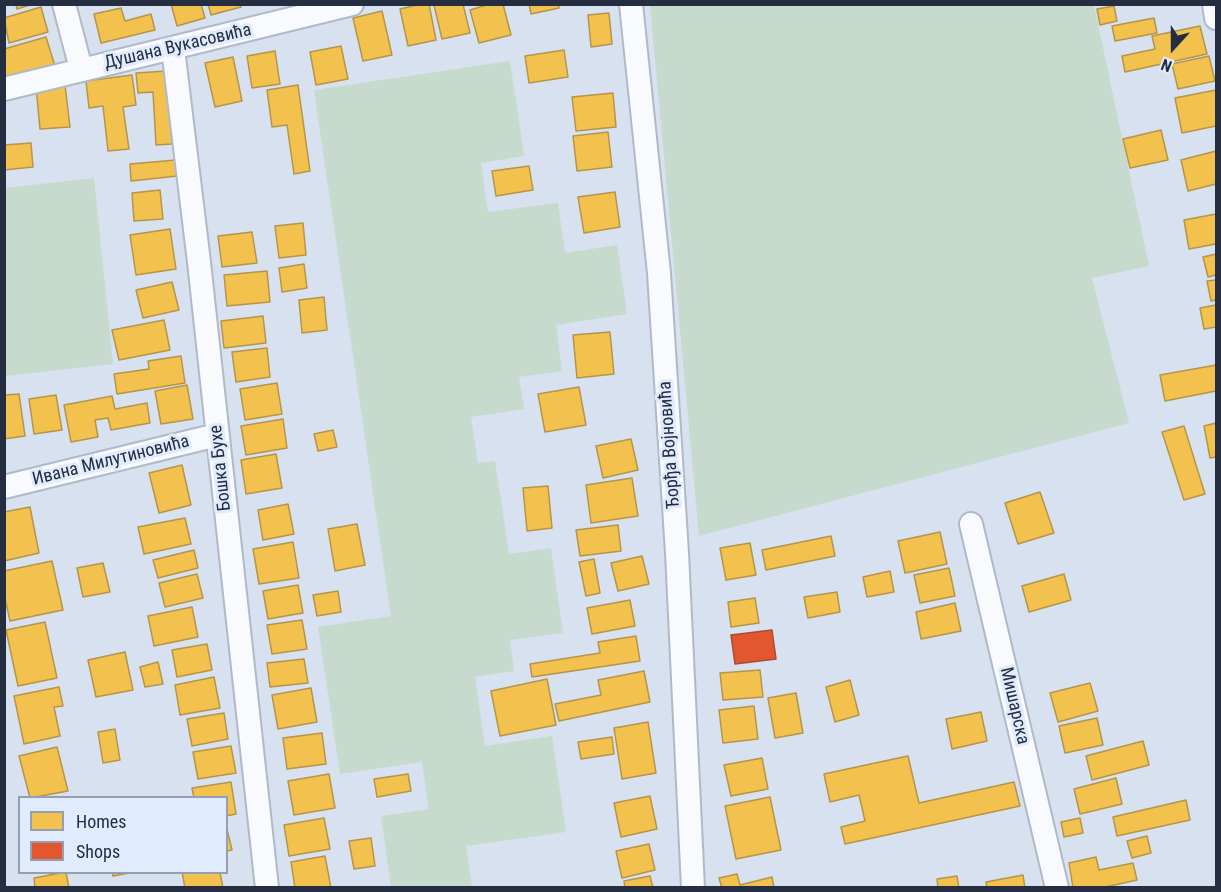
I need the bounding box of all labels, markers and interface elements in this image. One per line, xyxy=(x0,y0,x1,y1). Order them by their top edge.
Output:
north arrow xyxy=(1143,18,1203,78)
street label: Душана Вукасовића xyxy=(102,20,254,74)
text: N xyxy=(1158,55,1174,76)
street label: Ђорђа Војновића xyxy=(655,380,685,510)
street label: Бошка Бухе xyxy=(206,424,236,512)
street label: Ивана Милутиновића xyxy=(30,431,192,491)
street label: Мишарска xyxy=(995,665,1033,747)
legend xyxy=(18,796,228,874)
text: Homes xyxy=(76,811,126,832)
text: Shops xyxy=(76,841,120,862)

